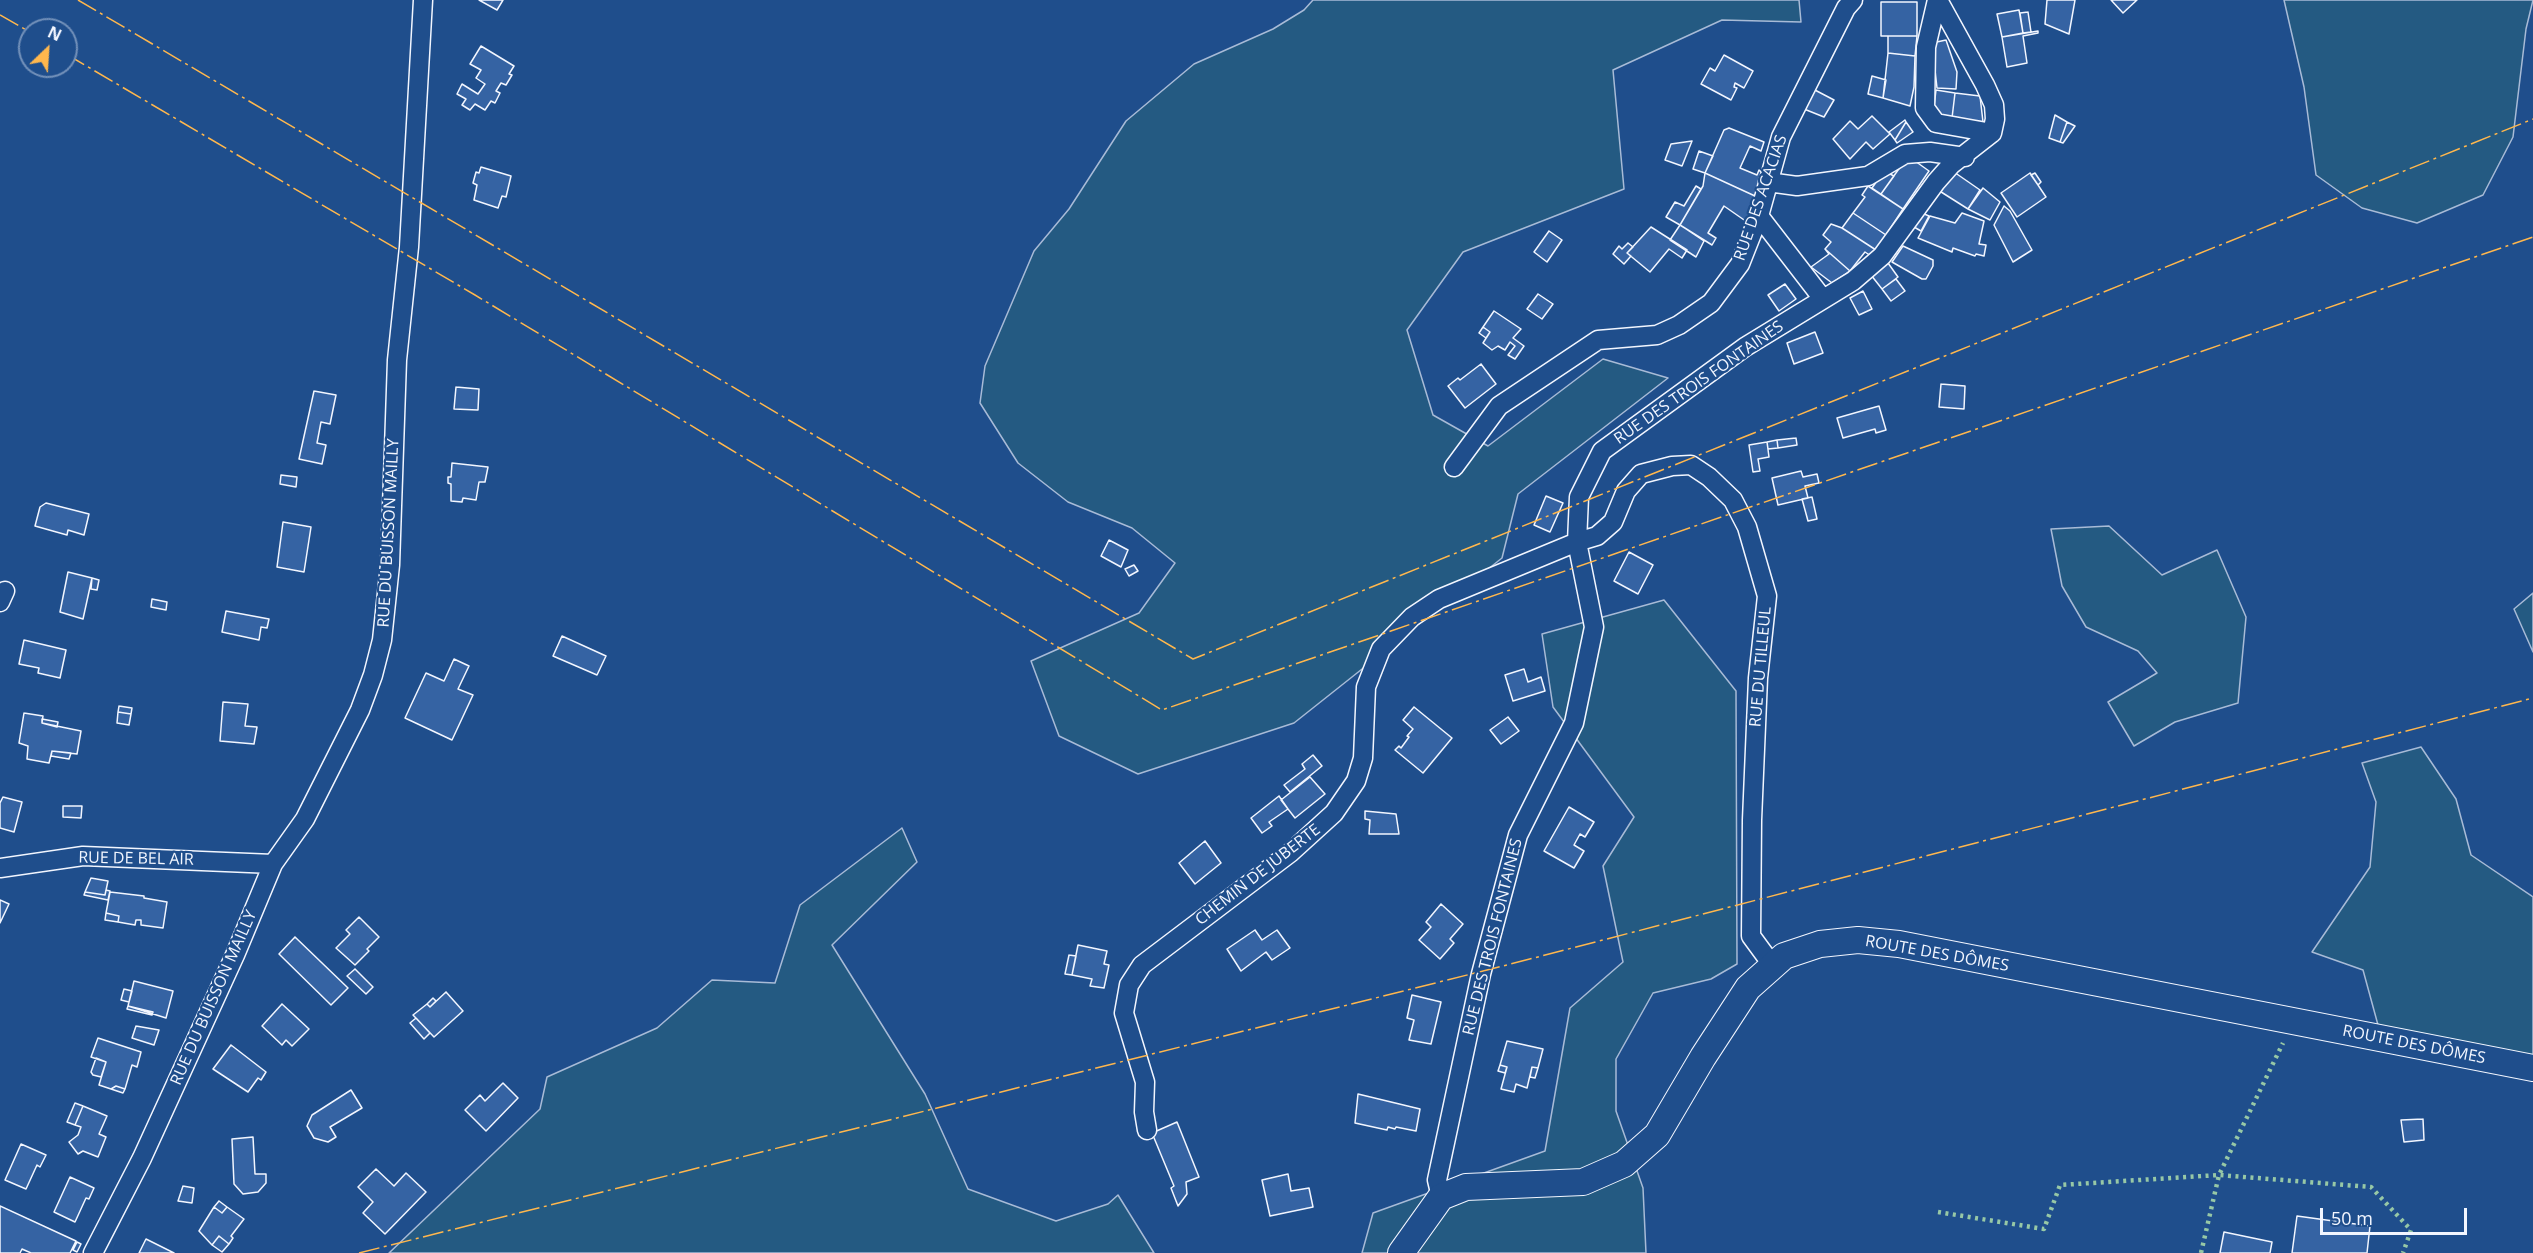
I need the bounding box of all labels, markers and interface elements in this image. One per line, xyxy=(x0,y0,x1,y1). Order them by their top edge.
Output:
north arrow xyxy=(18,18,78,78)
text: N xyxy=(44,21,65,46)
street label: RUE DES ACACIAS xyxy=(1730,133,1792,263)
street label: RUE DES TROIS FONTAINES xyxy=(1611,317,1787,449)
street label: RUE DU BUISSON MAILLY xyxy=(374,438,404,628)
street label: RUE DU TILLEUL xyxy=(1746,606,1776,728)
street label: CHEMIN DE JUBERTE xyxy=(1192,820,1324,930)
street label: RUE DES TROIS FONTAINES xyxy=(1459,836,1527,1038)
street label: RUE DE BEL AIR xyxy=(78,848,194,870)
street label: RUE DU BUISSON MAILLY xyxy=(167,908,261,1088)
street label: ROUTE DES DÔMES xyxy=(1864,932,2010,976)
street label: ROUTE DES DÔMES xyxy=(2341,1022,2487,1068)
scale bar xyxy=(2323,1196,2470,1234)
text: 50 m xyxy=(2331,1206,2373,1230)

